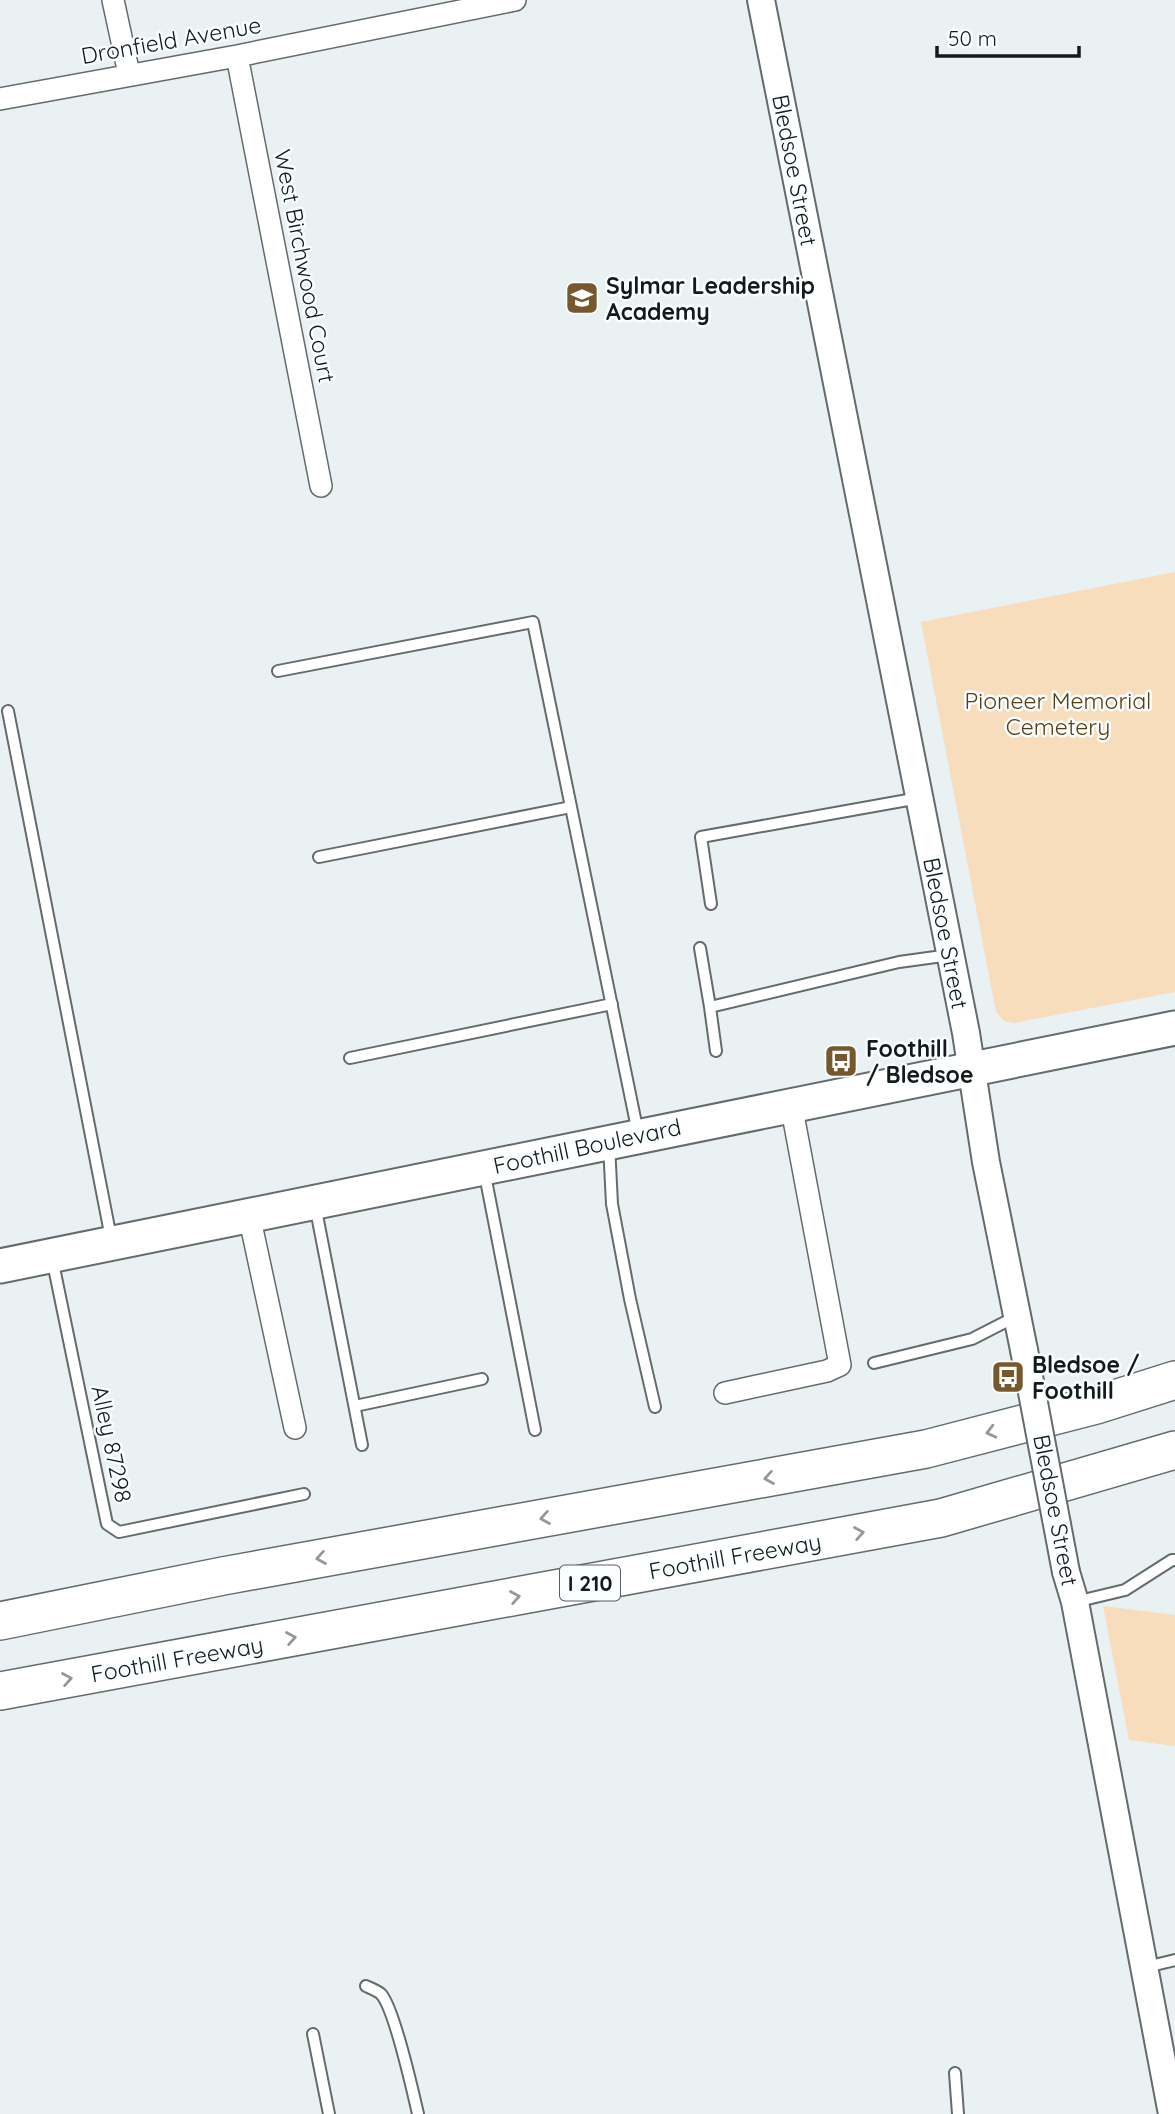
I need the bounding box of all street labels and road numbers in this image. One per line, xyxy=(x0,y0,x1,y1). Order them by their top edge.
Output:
street label: Dronfield Avenue xyxy=(79,10,263,70)
street label: Bledsoe Street xyxy=(766,92,824,248)
street label: West Birchwood Court xyxy=(268,147,342,385)
street label: Bledsoe Street xyxy=(917,855,975,1011)
street label: Foothill Boulevard xyxy=(490,1112,684,1180)
street label: Alley 87298 xyxy=(85,1383,139,1505)
street label: Bledsoe Street xyxy=(1027,1432,1085,1588)
street label: Foothill Freeway xyxy=(646,1527,824,1585)
road number: I 210 xyxy=(560,1566,620,1600)
street label: Foothill Freeway xyxy=(88,1630,266,1688)

